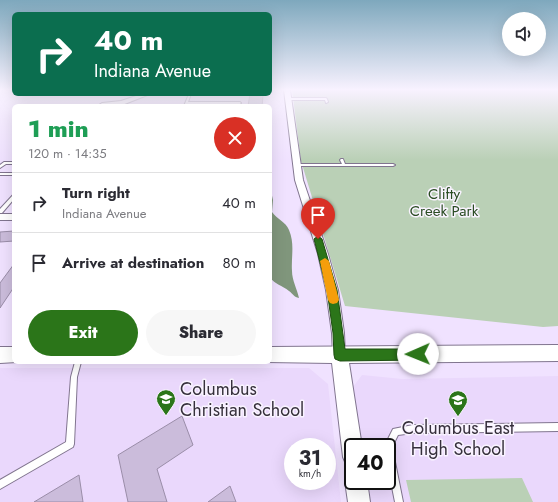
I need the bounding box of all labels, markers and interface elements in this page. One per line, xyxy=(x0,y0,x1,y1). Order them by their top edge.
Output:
map controls xyxy=(502,12,546,56)
button: sound xyxy=(502,12,546,56)
text: 40 m xyxy=(94,20,163,61)
icon: right xyxy=(28,28,80,80)
text: Indiana Avenue xyxy=(94,58,211,84)
text: 1 min xyxy=(28,111,89,146)
button: close xyxy=(214,117,256,159)
text: 120 m · 14:35 xyxy=(28,144,107,163)
text: Turn right xyxy=(62,182,130,204)
park label: Clifty Creek Park xyxy=(410,183,479,222)
icon: right xyxy=(28,192,50,214)
text: 40 m xyxy=(222,192,256,214)
pin xyxy=(301,198,335,239)
text: Indiana Avenue xyxy=(62,204,147,223)
icon: arrive xyxy=(307,204,329,226)
icon: arrive xyxy=(28,252,50,274)
text: Arrive at destination xyxy=(62,252,204,274)
text: 80 m xyxy=(223,252,256,274)
button: Exit xyxy=(28,310,138,356)
button: Share xyxy=(146,310,256,356)
position arrow xyxy=(397,333,439,375)
place label: Columbus Christian School xyxy=(180,376,304,423)
school or university icon: Columbus Christian School xyxy=(155,388,177,416)
school or university icon: Columbus East High School xyxy=(447,389,469,417)
place label: Columbus East High School xyxy=(402,415,515,462)
speed limit sign: 40 xyxy=(344,438,396,490)
text: 31 xyxy=(299,444,321,473)
text: km/h xyxy=(299,466,321,481)

